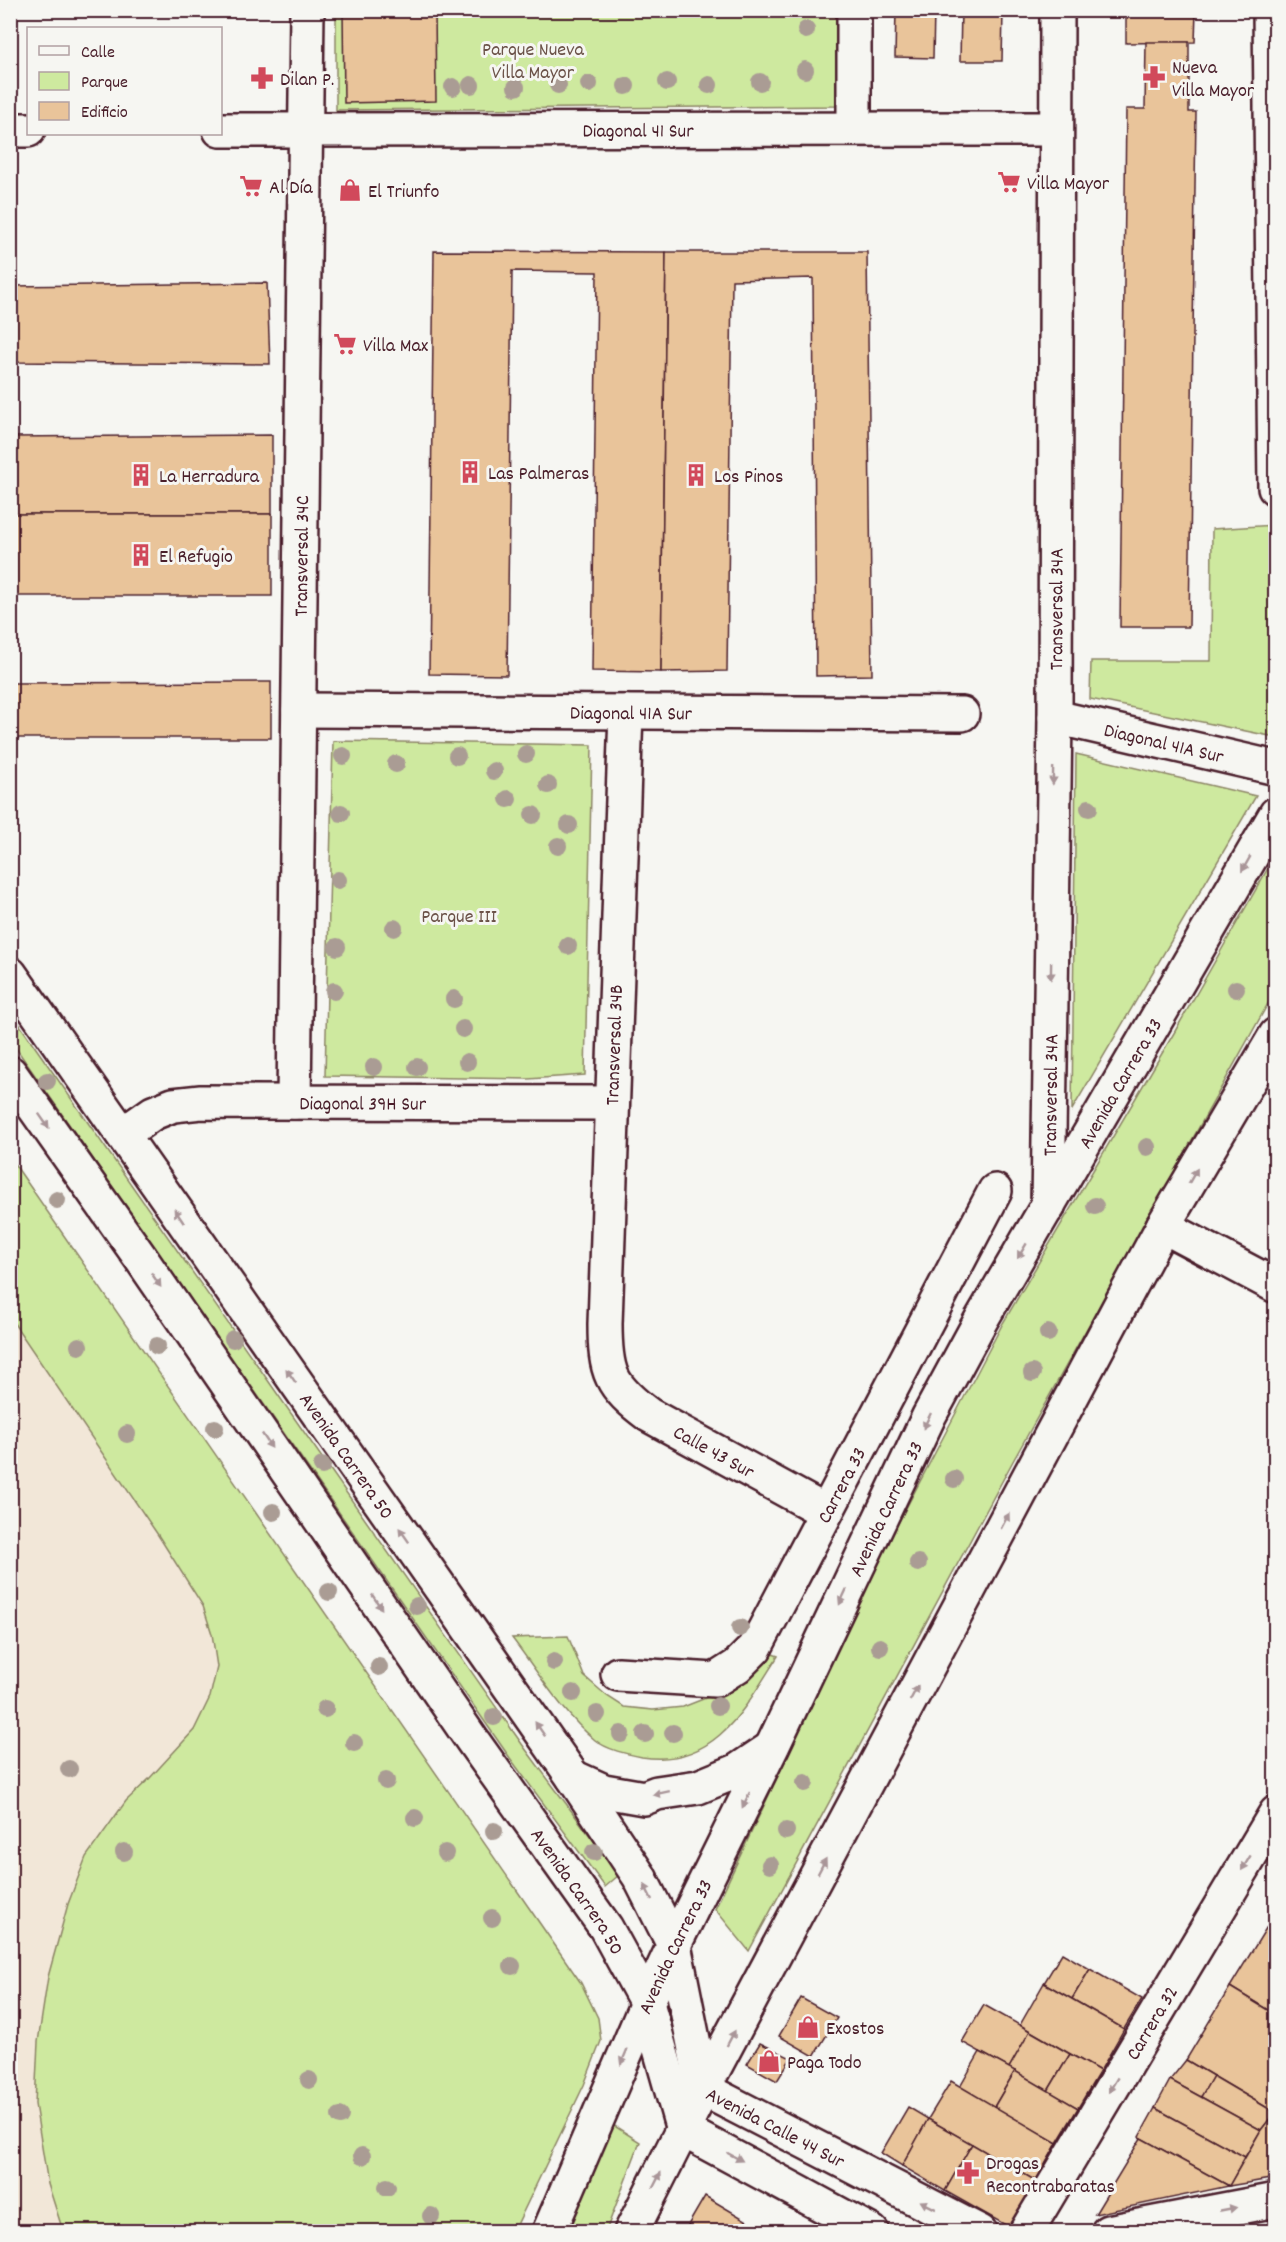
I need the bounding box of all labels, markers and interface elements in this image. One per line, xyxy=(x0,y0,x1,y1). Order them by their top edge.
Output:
legend xyxy=(27,27,222,135)
park label: Parque Nueva Villa Mayor xyxy=(482,37,585,88)
text: Calle xyxy=(81,41,115,66)
place label: Nueva Villa Mayor xyxy=(1172,55,1255,106)
pharmacy icon: Nueva Villa Mayor xyxy=(1141,64,1167,90)
pharmacy icon: Dilan P. xyxy=(249,65,275,91)
place label: Dilan P. xyxy=(280,67,334,95)
text: Parque xyxy=(81,71,128,96)
text: Edificio xyxy=(81,101,128,126)
street label: Diagonal 41 Sur xyxy=(582,118,694,147)
supermarket icon: Villa Mayor xyxy=(996,169,1022,195)
place label: Villa Mayor xyxy=(1027,171,1110,199)
supermarket icon: Al Día xyxy=(238,173,264,199)
place label: Al Día xyxy=(269,175,313,203)
shop icon: El Triunfo xyxy=(337,177,363,203)
place label: El Triunfo xyxy=(368,179,439,207)
supermarket icon: Villa Max xyxy=(332,331,358,357)
place label: Villa Max xyxy=(363,333,429,361)
building icon: Las Palmeras xyxy=(457,459,483,485)
place label: Las Palmeras xyxy=(488,461,590,489)
building icon: La Herradura xyxy=(128,462,154,488)
building icon: Los Pinos xyxy=(683,462,709,488)
place label: La Herradura xyxy=(159,464,260,492)
place label: Los Pinos xyxy=(714,464,783,492)
street label: Transversal 34C xyxy=(289,495,318,617)
building icon: El Refugio xyxy=(128,542,154,568)
place label: El Refugio xyxy=(159,544,233,572)
street label: Transversal 34A xyxy=(1044,548,1072,670)
street label: Diagonal 41A Sur xyxy=(570,701,693,729)
street label: Diagonal 41A Sur xyxy=(1101,718,1227,773)
one-way arrow xyxy=(1049,766,1058,785)
one-way arrow xyxy=(1241,856,1251,873)
park label: Parque III xyxy=(421,904,497,932)
one-way arrow xyxy=(1046,961,1056,980)
street label: Transversal 34B xyxy=(600,984,632,1106)
street label: Avenida Carrera 33 xyxy=(1073,1014,1171,1155)
street label: Transversal 34A xyxy=(1038,1034,1067,1156)
street label: Diagonal 39H Sur xyxy=(299,1091,427,1120)
one-way arrow xyxy=(38,1112,50,1128)
one-way arrow xyxy=(1188,1167,1198,1184)
one-way arrow xyxy=(173,1209,185,1225)
one-way arrow xyxy=(1017,1243,1027,1260)
one-way arrow xyxy=(150,1272,162,1288)
one-way arrow xyxy=(285,1368,297,1384)
street label: Avenida Carrera 50 xyxy=(291,1388,399,1526)
one-way arrow xyxy=(922,1413,932,1430)
street label: Calle 43 Sur xyxy=(667,1420,759,1487)
one-way arrow xyxy=(261,1433,272,1449)
street label: Avenida Carrera 33 xyxy=(844,1438,932,1582)
street label: Carrera 33 xyxy=(812,1443,875,1529)
one-way arrow xyxy=(1000,1513,1010,1530)
one-way arrow xyxy=(398,1528,410,1544)
one-way arrow xyxy=(838,1588,847,1605)
one-way arrow xyxy=(371,1593,383,1609)
one-way arrow xyxy=(909,1685,919,1702)
one-way arrow xyxy=(534,1722,546,1738)
one-way arrow xyxy=(651,1789,670,1798)
one-way arrow xyxy=(741,1791,750,1808)
street label: Avenida Carrera 50 xyxy=(522,1823,629,1961)
one-way arrow xyxy=(1240,1855,1251,1871)
one-way arrow xyxy=(817,1857,827,1874)
street label: Avenida Carrera 33 xyxy=(633,1875,721,2019)
one-way arrow xyxy=(643,1884,652,1901)
street label: Carrera 32 xyxy=(1121,1982,1187,2066)
shop icon: Exostos xyxy=(795,2014,821,2040)
place label: Exostos xyxy=(826,2016,885,2044)
one-way arrow xyxy=(726,2029,736,2046)
shop icon: Paga Todo xyxy=(756,2048,782,2074)
one-way arrow xyxy=(619,2049,628,2066)
place label: Paga Todo xyxy=(787,2050,862,2078)
one-way arrow xyxy=(1108,2077,1119,2093)
street label: Avenida Calle 44 Sur xyxy=(700,2082,849,2177)
place label: Drogas Recontrabaratas xyxy=(986,2151,1115,2202)
one-way arrow xyxy=(727,2152,744,2162)
pharmacy icon: Drogas Recontrabaratas xyxy=(955,2160,981,2186)
one-way arrow xyxy=(652,2172,661,2189)
one-way arrow xyxy=(919,2200,936,2210)
one-way arrow xyxy=(1218,2204,1237,2213)

